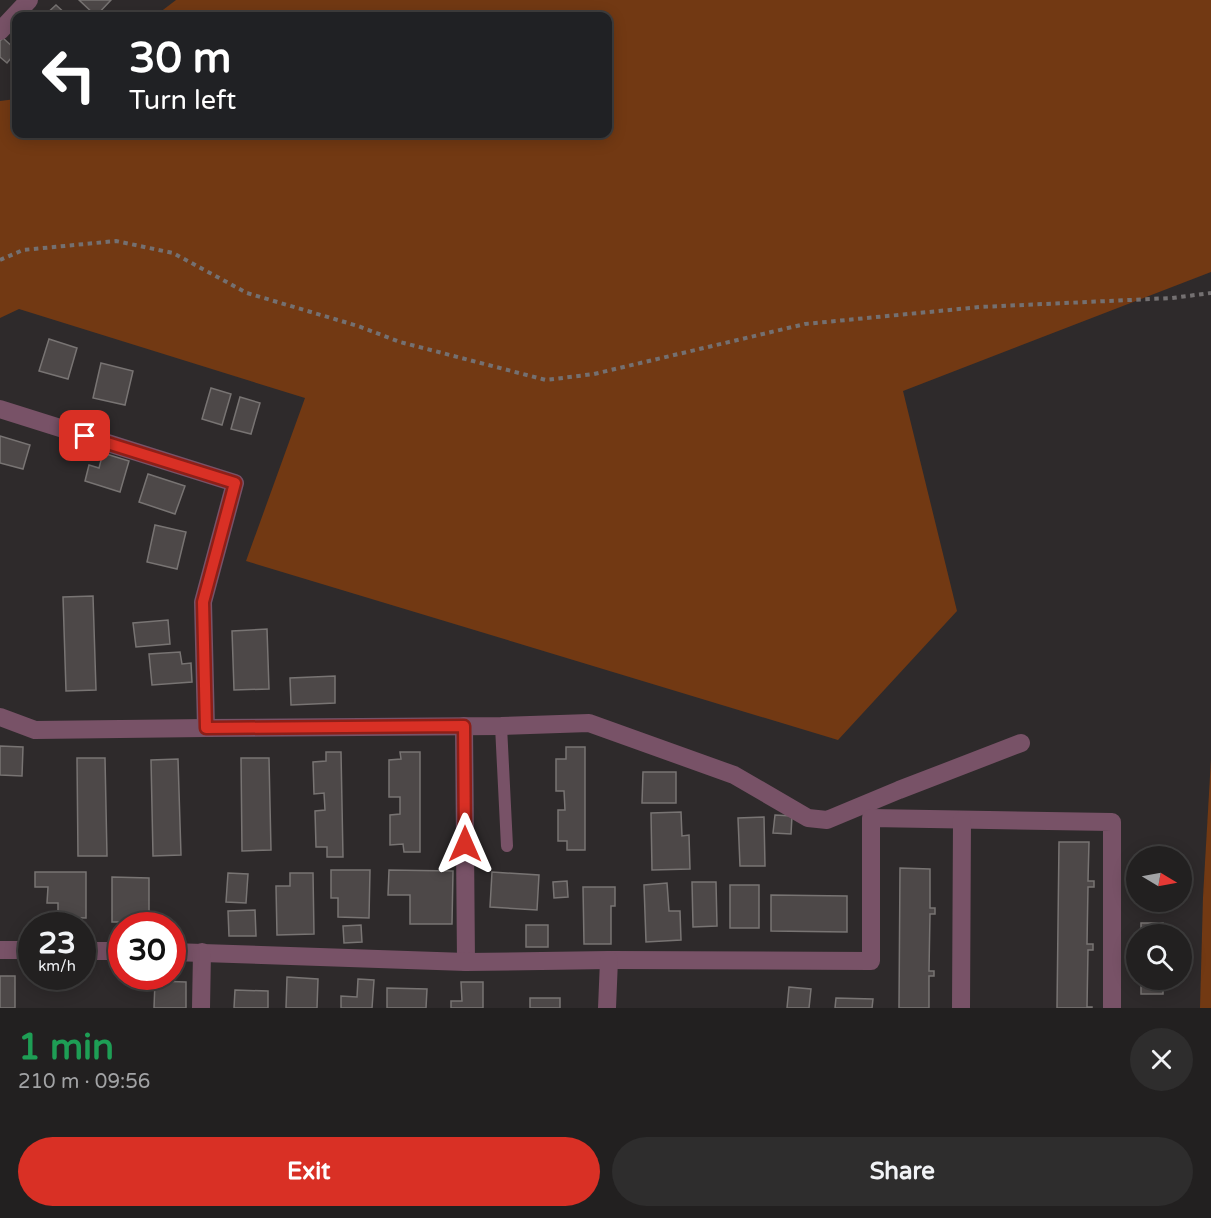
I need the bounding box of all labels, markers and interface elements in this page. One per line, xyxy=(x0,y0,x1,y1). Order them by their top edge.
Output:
text: 30 m xyxy=(129,33,231,84)
icon: left xyxy=(30,36,108,114)
text: Turn left xyxy=(129,84,236,117)
pin xyxy=(59,410,110,461)
icon: arrive xyxy=(68,419,101,452)
position arrow xyxy=(433,812,497,876)
north arrow xyxy=(1126,846,1192,912)
map controls xyxy=(1126,846,1192,990)
speed limit sign: 30 xyxy=(108,912,186,990)
button: search xyxy=(1126,924,1192,990)
text: 23 xyxy=(38,925,76,962)
text: km/h xyxy=(38,957,76,975)
text: 1 min xyxy=(18,1026,114,1069)
button: close xyxy=(1130,1028,1193,1091)
text: 210 m · 09:56 xyxy=(18,1070,150,1094)
button: Exit xyxy=(18,1137,600,1206)
button: Share xyxy=(612,1137,1193,1206)

